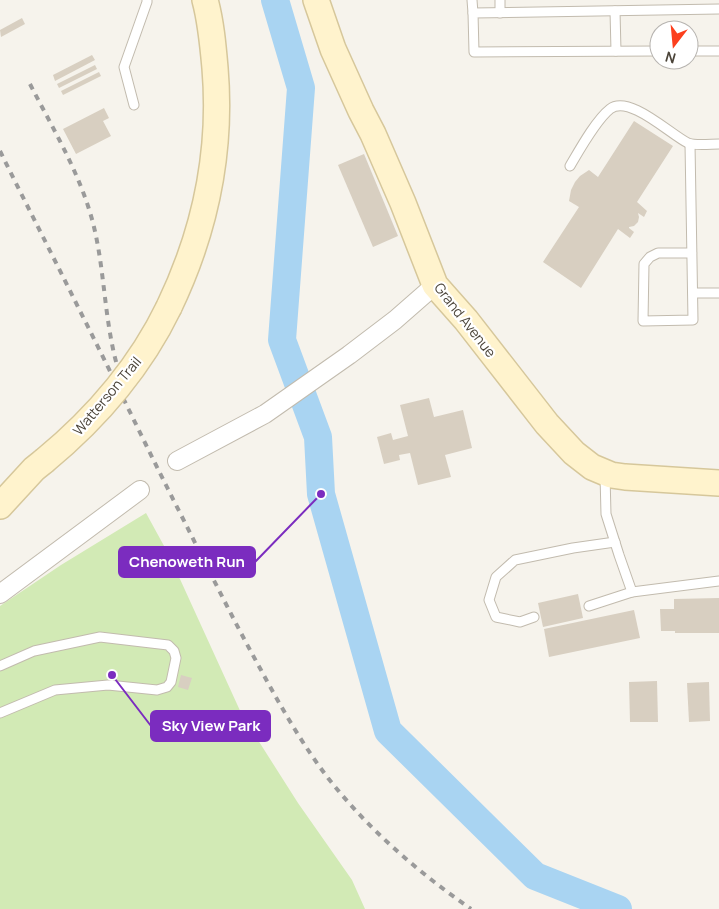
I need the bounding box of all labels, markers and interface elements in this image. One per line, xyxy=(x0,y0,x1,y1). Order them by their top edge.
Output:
north arrow xyxy=(649,20,699,70)
text: N xyxy=(663,47,678,68)
street label: Grand Avenue xyxy=(430,278,500,361)
street label: Watterson Trail xyxy=(68,352,145,439)
callout: Chenoweth Run xyxy=(119,547,255,577)
text: Chenoweth Run xyxy=(129,551,245,572)
callout: Sky View Park xyxy=(151,711,270,741)
text: Sky View Park xyxy=(162,715,261,736)

